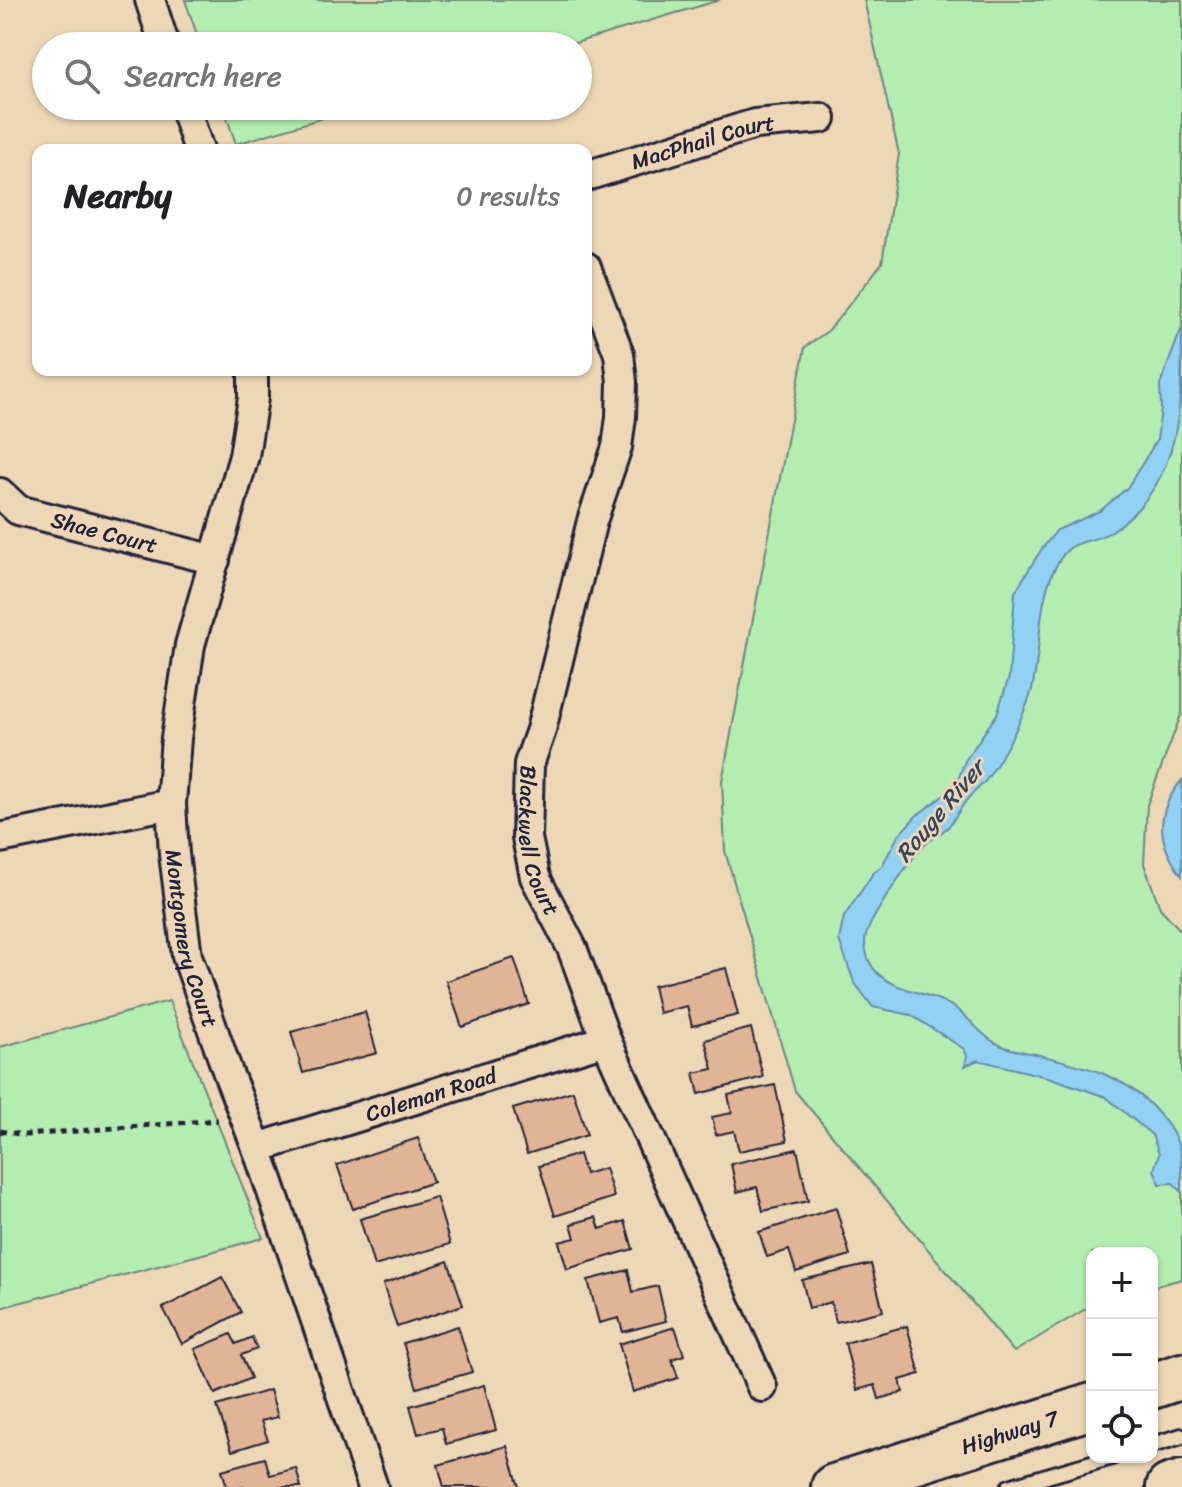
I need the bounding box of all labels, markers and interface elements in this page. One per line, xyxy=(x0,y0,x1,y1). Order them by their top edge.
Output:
search box xyxy=(32,32,592,120)
text: Search here xyxy=(124,49,282,103)
icon: search xyxy=(60,54,104,98)
street label: MacPhail Court xyxy=(626,103,776,181)
text: Nearby xyxy=(64,166,172,226)
text: 0 results xyxy=(456,173,560,219)
street label: Shae Court xyxy=(47,500,162,565)
water label: Rouge River xyxy=(884,747,999,872)
street label: Blackwell Court xyxy=(507,765,571,923)
street label: Montgomery Court xyxy=(154,847,230,1033)
street label: Coleman Road xyxy=(361,1056,503,1133)
map controls xyxy=(1086,1247,1158,1463)
button: + xyxy=(1086,1247,1158,1319)
button: − xyxy=(1086,1319,1158,1391)
button: locate xyxy=(1086,1391,1158,1463)
street label: Highway 7 xyxy=(956,1398,1065,1466)

